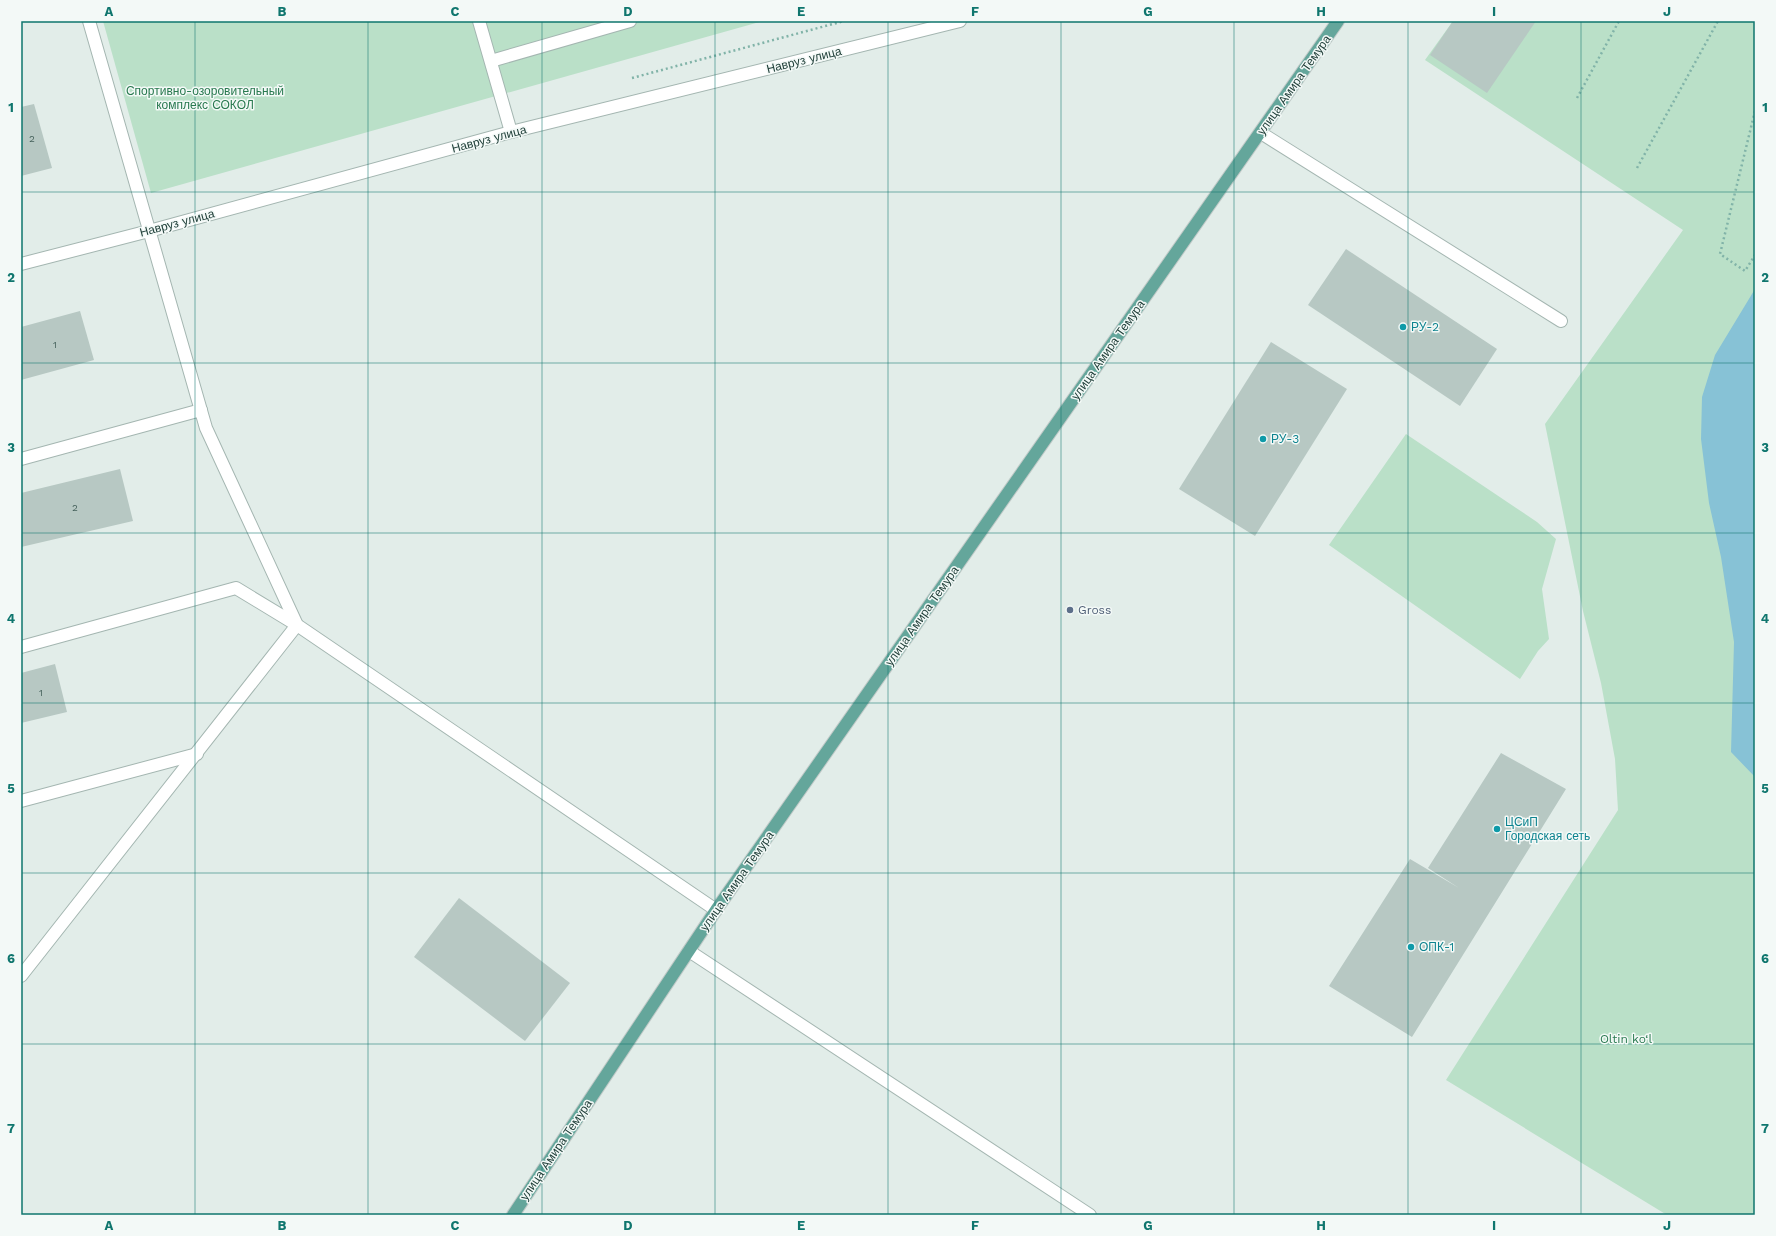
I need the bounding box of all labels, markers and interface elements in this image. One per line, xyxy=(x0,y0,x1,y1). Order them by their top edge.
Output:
text: A xyxy=(105,4,114,19)
text: B xyxy=(278,4,287,19)
text: C xyxy=(451,4,460,19)
text: D xyxy=(623,4,633,19)
text: E xyxy=(797,4,805,19)
text: F xyxy=(971,4,979,19)
text: G xyxy=(1143,4,1153,19)
text: H xyxy=(1316,4,1326,19)
text: I xyxy=(1492,4,1496,19)
text: J xyxy=(1663,4,1671,19)
street label: улица Амира Темура xyxy=(1254,32,1334,138)
street label: Навруз улица xyxy=(765,44,843,76)
park label: Спортивно-озоровительный комплекс СОКОЛ xyxy=(126,84,284,112)
text: 1 xyxy=(8,100,14,115)
text: 1 xyxy=(1762,100,1768,115)
street label: Навруз улица xyxy=(450,122,528,156)
house number: 2 xyxy=(29,133,35,144)
street label: Навруз улица xyxy=(138,206,216,240)
text: 2 xyxy=(7,270,15,285)
text: 2 xyxy=(1761,270,1769,285)
street label: улица Амира Темура xyxy=(1068,297,1148,403)
place label: РУ-2 xyxy=(1411,320,1439,334)
marker: РУ-2 xyxy=(1398,322,1408,332)
house number: 1 xyxy=(53,339,57,350)
place label: РУ-3 xyxy=(1271,432,1299,446)
marker: РУ-3 xyxy=(1258,434,1268,444)
text: 3 xyxy=(7,440,15,455)
text: 3 xyxy=(1761,440,1769,455)
house number: 2 xyxy=(72,502,78,513)
street label: улица Амира Темура xyxy=(882,563,962,669)
place label: Gross xyxy=(1078,603,1111,617)
marker: Gross xyxy=(1065,605,1075,615)
text: 4 xyxy=(7,611,16,626)
text: 4 xyxy=(1761,611,1770,626)
house number: 1 xyxy=(39,687,43,698)
text: 5 xyxy=(7,781,15,796)
text: 5 xyxy=(1761,781,1769,796)
place label: ЦСиП Городская сеть xyxy=(1505,815,1590,843)
marker: ЦСиП Городская сеть xyxy=(1492,824,1502,834)
street label: улица Амира Темура xyxy=(697,828,777,934)
place label: ОПК-1 xyxy=(1419,940,1454,954)
marker: ОПК-1 xyxy=(1406,942,1416,952)
text: 6 xyxy=(7,951,15,966)
text: 6 xyxy=(1761,951,1769,966)
park label: Oltin ko‘l xyxy=(1600,1032,1652,1046)
street label: улица Амира Темура xyxy=(517,1097,595,1203)
text: 7 xyxy=(7,1121,15,1136)
text: 7 xyxy=(1761,1121,1769,1136)
text: A xyxy=(105,1218,114,1233)
text: B xyxy=(278,1218,287,1233)
text: C xyxy=(451,1218,460,1233)
text: D xyxy=(623,1218,633,1233)
text: E xyxy=(797,1218,805,1233)
text: F xyxy=(971,1218,979,1233)
text: G xyxy=(1143,1218,1153,1233)
text: H xyxy=(1316,1218,1326,1233)
text: I xyxy=(1492,1218,1496,1233)
text: J xyxy=(1663,1218,1671,1233)

